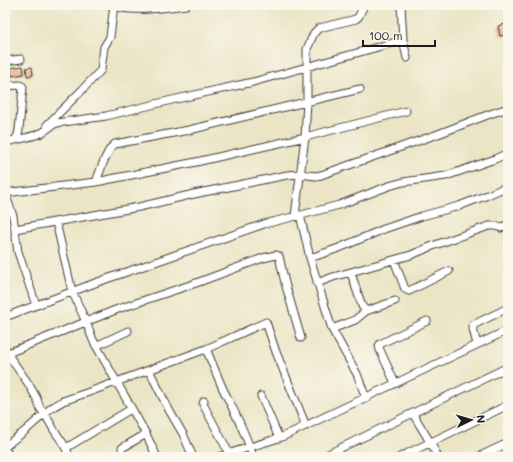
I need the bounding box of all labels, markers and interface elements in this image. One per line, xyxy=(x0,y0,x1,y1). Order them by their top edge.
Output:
scale bar xyxy=(363,22,435,48)
text: 100 m xyxy=(369,27,403,43)
north arrow xyxy=(451,400,491,440)
text: N xyxy=(474,414,489,424)

